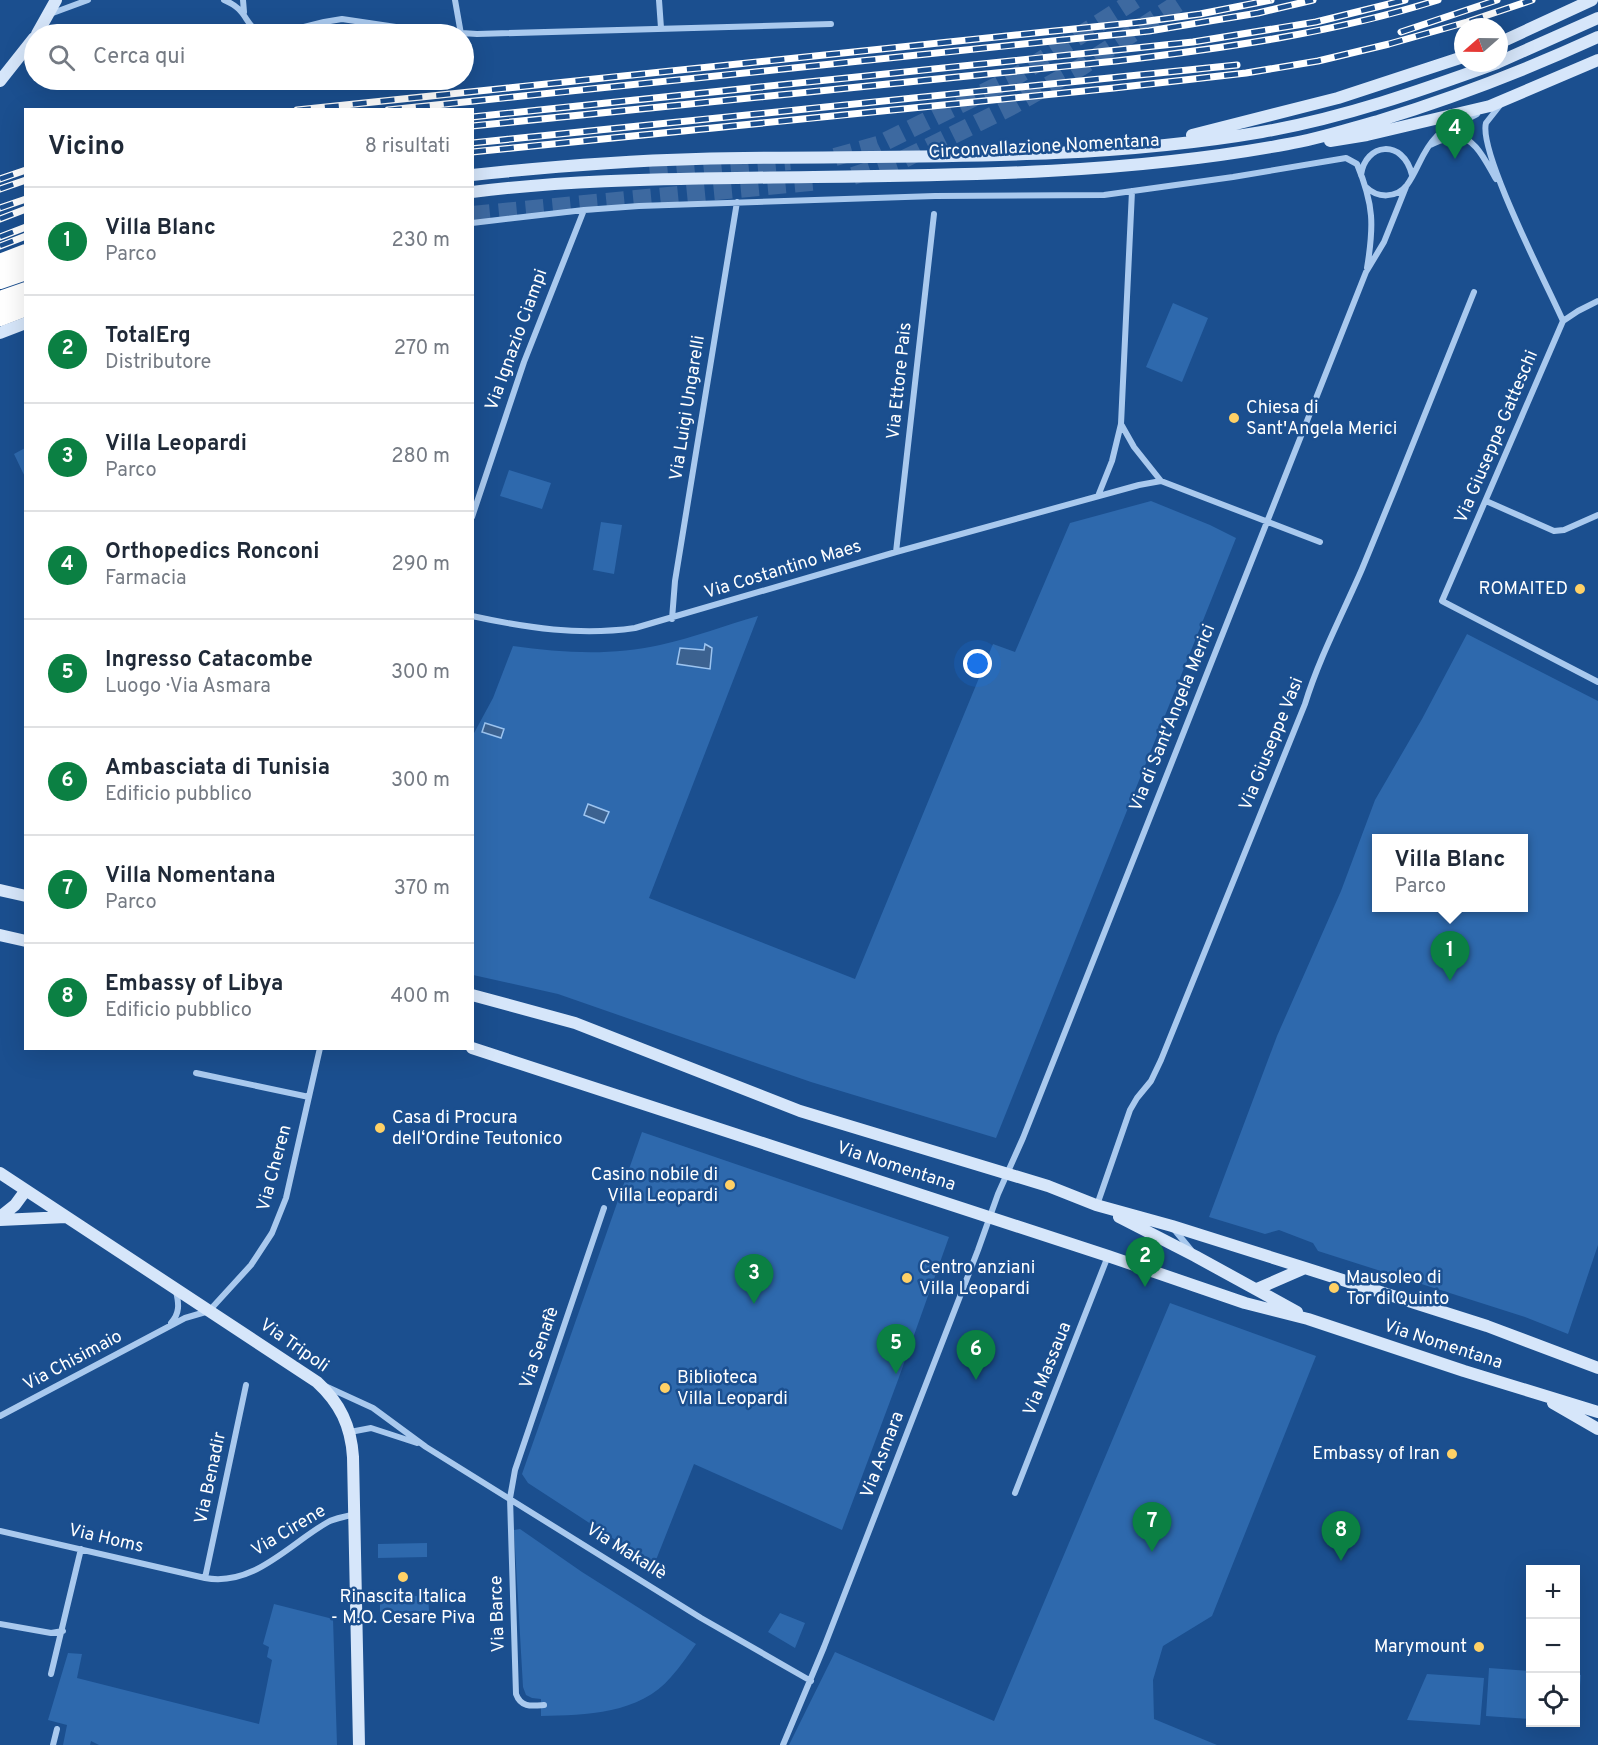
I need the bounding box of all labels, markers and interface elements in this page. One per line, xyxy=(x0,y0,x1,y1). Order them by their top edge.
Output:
north arrow xyxy=(1454,18,1508,72)
search box xyxy=(24,24,474,90)
icon: search xyxy=(45,41,78,74)
text: Cerca qui xyxy=(93,44,185,71)
pin: 4 xyxy=(1436,110,1474,159)
street label: Circonvallazione Nomentana xyxy=(928,129,1160,165)
text: Vicino xyxy=(48,131,125,164)
text: 8 risultati xyxy=(365,134,450,160)
text: Villa Blanc xyxy=(105,215,216,242)
text: 1 xyxy=(64,228,72,254)
text: 230 m xyxy=(391,228,450,254)
text: Parco xyxy=(105,242,157,268)
street label: Via Ignazio Ciampi xyxy=(481,266,553,414)
street label: Via Ettore Pais xyxy=(882,321,918,441)
text: TotalErg xyxy=(105,323,191,350)
street label: Via Luigi Ungarelli xyxy=(665,334,711,482)
text: 2 xyxy=(61,336,74,362)
text: 270 m xyxy=(394,336,450,362)
street label: Via Giuseppe Gatteschi xyxy=(1450,347,1544,527)
text: Distributore xyxy=(105,350,211,376)
place label: Chiesa di Sant'Angela Merici xyxy=(1246,397,1397,441)
marker: Chiesa di Sant'Angela Merici xyxy=(1227,411,1241,425)
text: Villa Leopardi xyxy=(105,431,247,458)
text: 3 xyxy=(62,444,74,470)
text: 280 m xyxy=(391,444,450,470)
text: Parco xyxy=(105,458,157,484)
street label: Via Costantino Maes xyxy=(702,535,864,605)
text: Orthopedics Ronconi xyxy=(105,539,319,566)
text: 4 xyxy=(61,552,74,578)
text: 290 m xyxy=(392,552,450,578)
text: Farmacia xyxy=(105,566,187,592)
place label: ROMAITED xyxy=(1479,578,1568,601)
marker: ROMAITED xyxy=(1573,582,1587,596)
street label: Via di Sant'Angela Merici xyxy=(1125,621,1221,815)
text: Ingresso Catacombe xyxy=(105,647,313,674)
your location xyxy=(963,649,992,678)
text: 5 xyxy=(61,660,74,686)
text: 300 m xyxy=(391,660,450,686)
text: Luogo · Via Asmara xyxy=(105,674,271,700)
street label: Via Giuseppe Vasi xyxy=(1235,674,1309,814)
text: Ambasciata di Tunisia xyxy=(105,755,330,782)
text: 6 xyxy=(61,768,74,794)
text: 300 m xyxy=(391,768,450,794)
text: Edificio pubblico xyxy=(105,782,252,808)
popup xyxy=(1372,834,1528,912)
text: Villa Blanc xyxy=(1395,847,1505,874)
text: Villa Nomentana xyxy=(105,863,275,890)
text: Parco xyxy=(1395,874,1446,900)
text: 7 xyxy=(62,876,73,902)
text: 370 m xyxy=(394,876,450,902)
text: Parco xyxy=(105,890,157,916)
pin: 1 xyxy=(1430,932,1470,981)
text: Embassy of Libya xyxy=(105,971,283,998)
text: 8 xyxy=(61,984,74,1010)
text: 400 m xyxy=(390,984,450,1010)
text: Edificio pubblico xyxy=(105,998,252,1024)
place label: Casa di Procura dell‘Ordine Teutonico xyxy=(392,1107,563,1151)
marker: Casa di Procura dell‘Ordine Teutonico xyxy=(373,1121,387,1135)
street label: Via Cheren xyxy=(252,1122,298,1214)
street label: Via Nomentana xyxy=(833,1137,959,1197)
place label: Casino nobile di Villa Leopardi xyxy=(591,1164,718,1208)
marker: Casino nobile di Villa Leopardi xyxy=(723,1178,737,1192)
pin: 2 xyxy=(1126,1238,1164,1287)
pin: 3 xyxy=(734,1254,774,1304)
place label: Centro anziani Villa Leopardi xyxy=(919,1257,1035,1301)
place label: Mausoleo di Tor di Quinto xyxy=(1346,1267,1449,1311)
marker: Centro anziani Villa Leopardi xyxy=(900,1271,914,1285)
marker: Mausoleo di Tor di Quinto xyxy=(1327,1281,1341,1295)
street label: Via Senafè xyxy=(515,1304,565,1392)
street label: Via Tripoli xyxy=(255,1314,333,1378)
street label: Via Nomentana xyxy=(1380,1315,1506,1375)
street label: Via Massaua xyxy=(1019,1319,1077,1419)
pin: 5 xyxy=(876,1324,916,1374)
street label: Via Chisimaio xyxy=(20,1325,126,1397)
pin: 6 xyxy=(956,1330,996,1380)
place label: Biblioteca Villa Leopardi xyxy=(677,1367,788,1411)
marker: Biblioteca Villa Leopardi xyxy=(658,1381,672,1395)
street label: Via Asmara xyxy=(856,1408,910,1502)
street label: Via Benadir xyxy=(190,1430,232,1526)
place label: Embassy of Iran xyxy=(1312,1443,1440,1466)
marker: Embassy of Iran xyxy=(1445,1447,1459,1461)
street label: Via Cirene xyxy=(248,1500,330,1562)
pin: 7 xyxy=(1132,1502,1172,1552)
pin: 8 xyxy=(1322,1512,1360,1561)
street label: Via Makallè xyxy=(581,1518,671,1586)
street label: Via Homs xyxy=(66,1519,146,1559)
map controls xyxy=(1526,1565,1580,1727)
button: + xyxy=(1526,1565,1580,1619)
marker: Rinascita Italica - M.O. Cesare Piva xyxy=(396,1570,410,1584)
street label: Via Barce xyxy=(485,1575,511,1653)
place label: Rinascita Italica - M.O. Cesare Piva xyxy=(331,1586,475,1630)
button: − xyxy=(1526,1619,1580,1673)
place label: Marymount xyxy=(1374,1636,1467,1659)
marker: Marymount xyxy=(1472,1640,1486,1654)
button: locate xyxy=(1526,1673,1580,1727)

